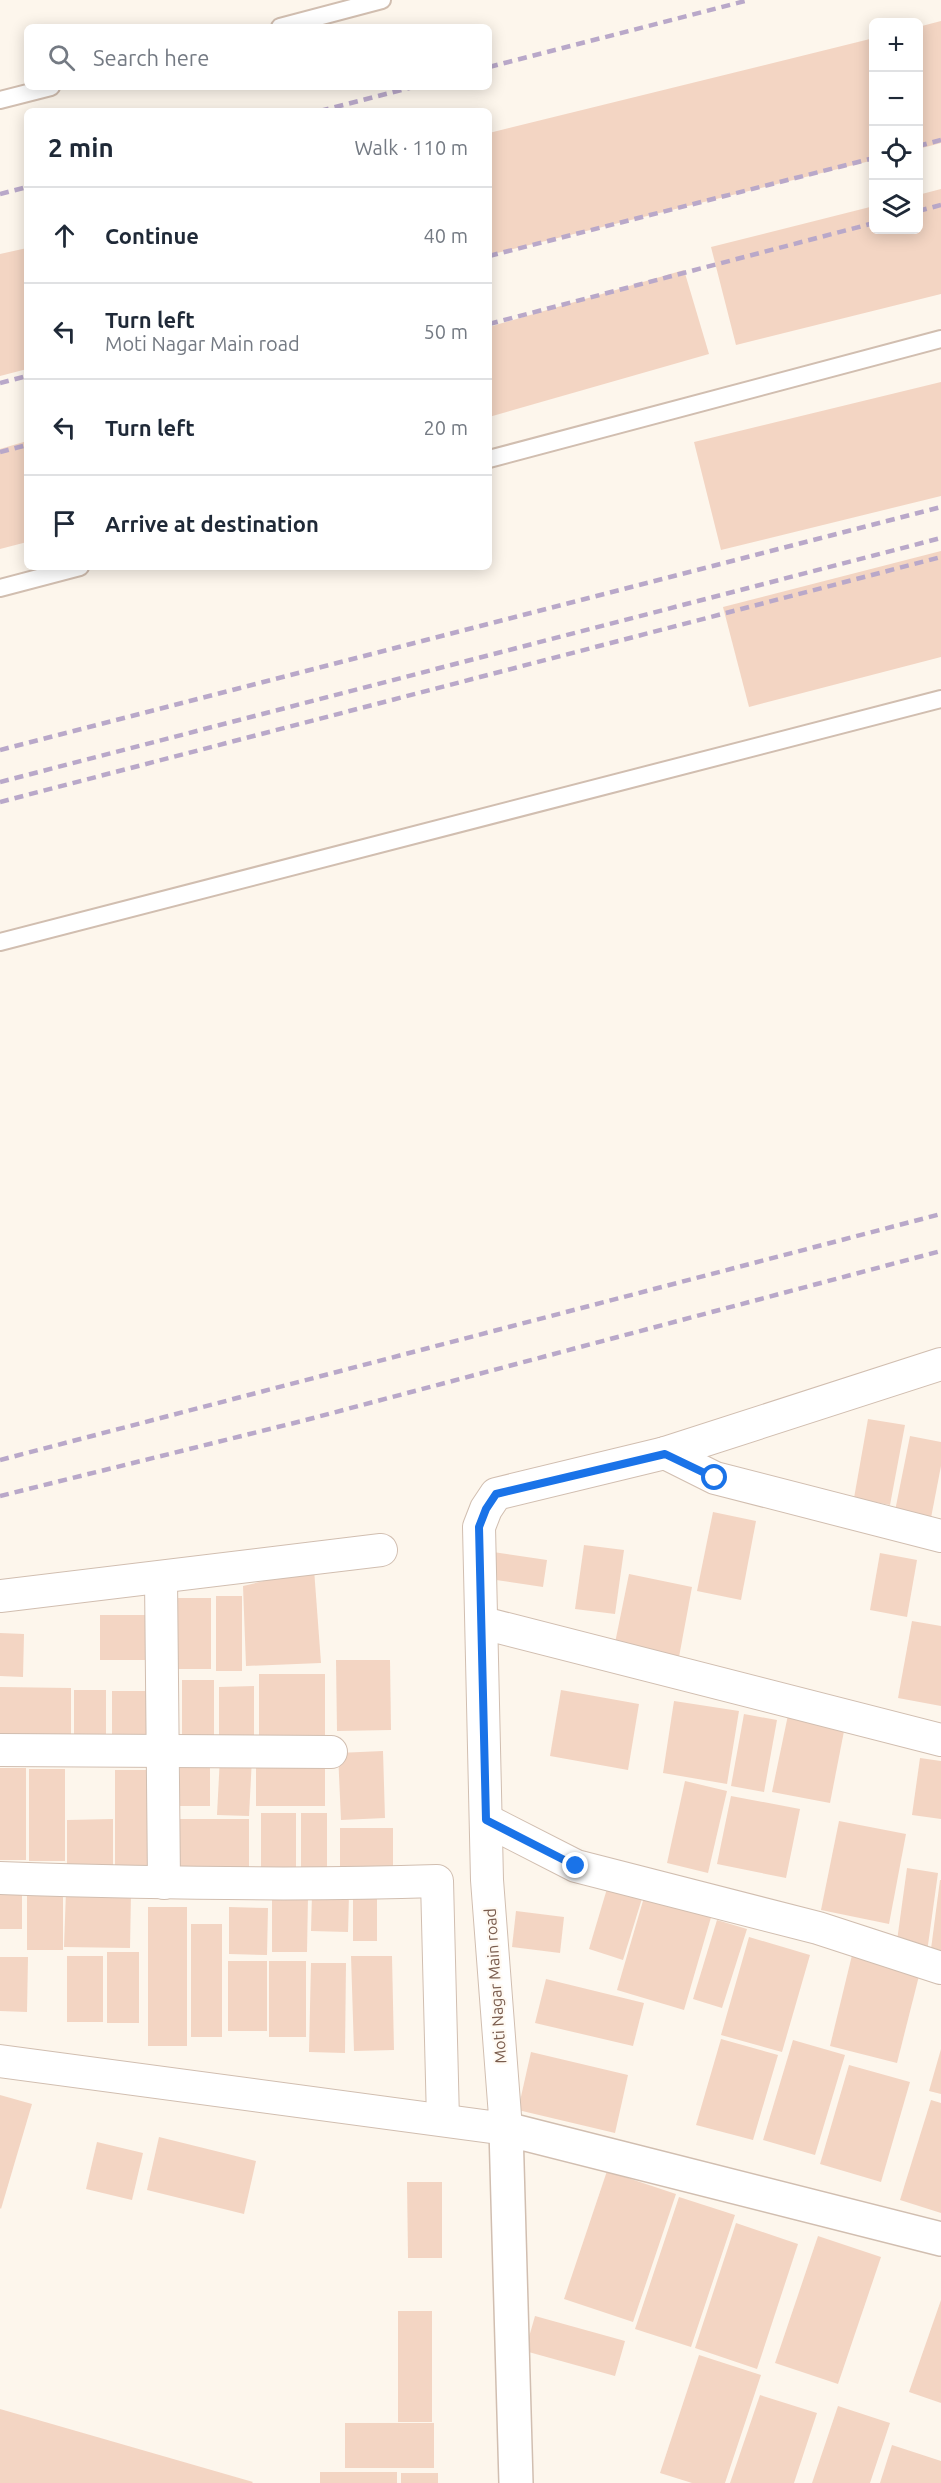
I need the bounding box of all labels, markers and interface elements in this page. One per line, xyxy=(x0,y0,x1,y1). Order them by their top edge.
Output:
map controls xyxy=(869,18,923,234)
button: + xyxy=(869,18,923,72)
search box xyxy=(24,24,492,90)
icon: search xyxy=(45,41,78,74)
text: Search here xyxy=(93,45,209,70)
button: − xyxy=(869,72,923,126)
button: locate xyxy=(869,126,923,180)
text: 2 min xyxy=(48,133,114,162)
text: Walk · 110 m xyxy=(355,136,468,159)
button: layers xyxy=(869,180,923,234)
icon: ahead xyxy=(48,219,81,252)
text: Continue xyxy=(105,223,199,248)
text: 40 m xyxy=(424,224,468,247)
text: Turn left xyxy=(105,307,195,332)
icon: left xyxy=(48,315,81,348)
text: 50 m xyxy=(424,320,468,343)
text: Moti Nagar Main road xyxy=(105,332,300,355)
icon: left xyxy=(48,411,81,444)
text: Turn left xyxy=(105,415,195,440)
text: 20 m xyxy=(424,416,468,439)
icon: arrive xyxy=(48,507,81,540)
text: Arrive at destination xyxy=(105,511,319,536)
route start xyxy=(701,1464,727,1490)
route end xyxy=(562,1852,588,1878)
street label: Moti Nagar Main road xyxy=(481,1908,509,2064)

